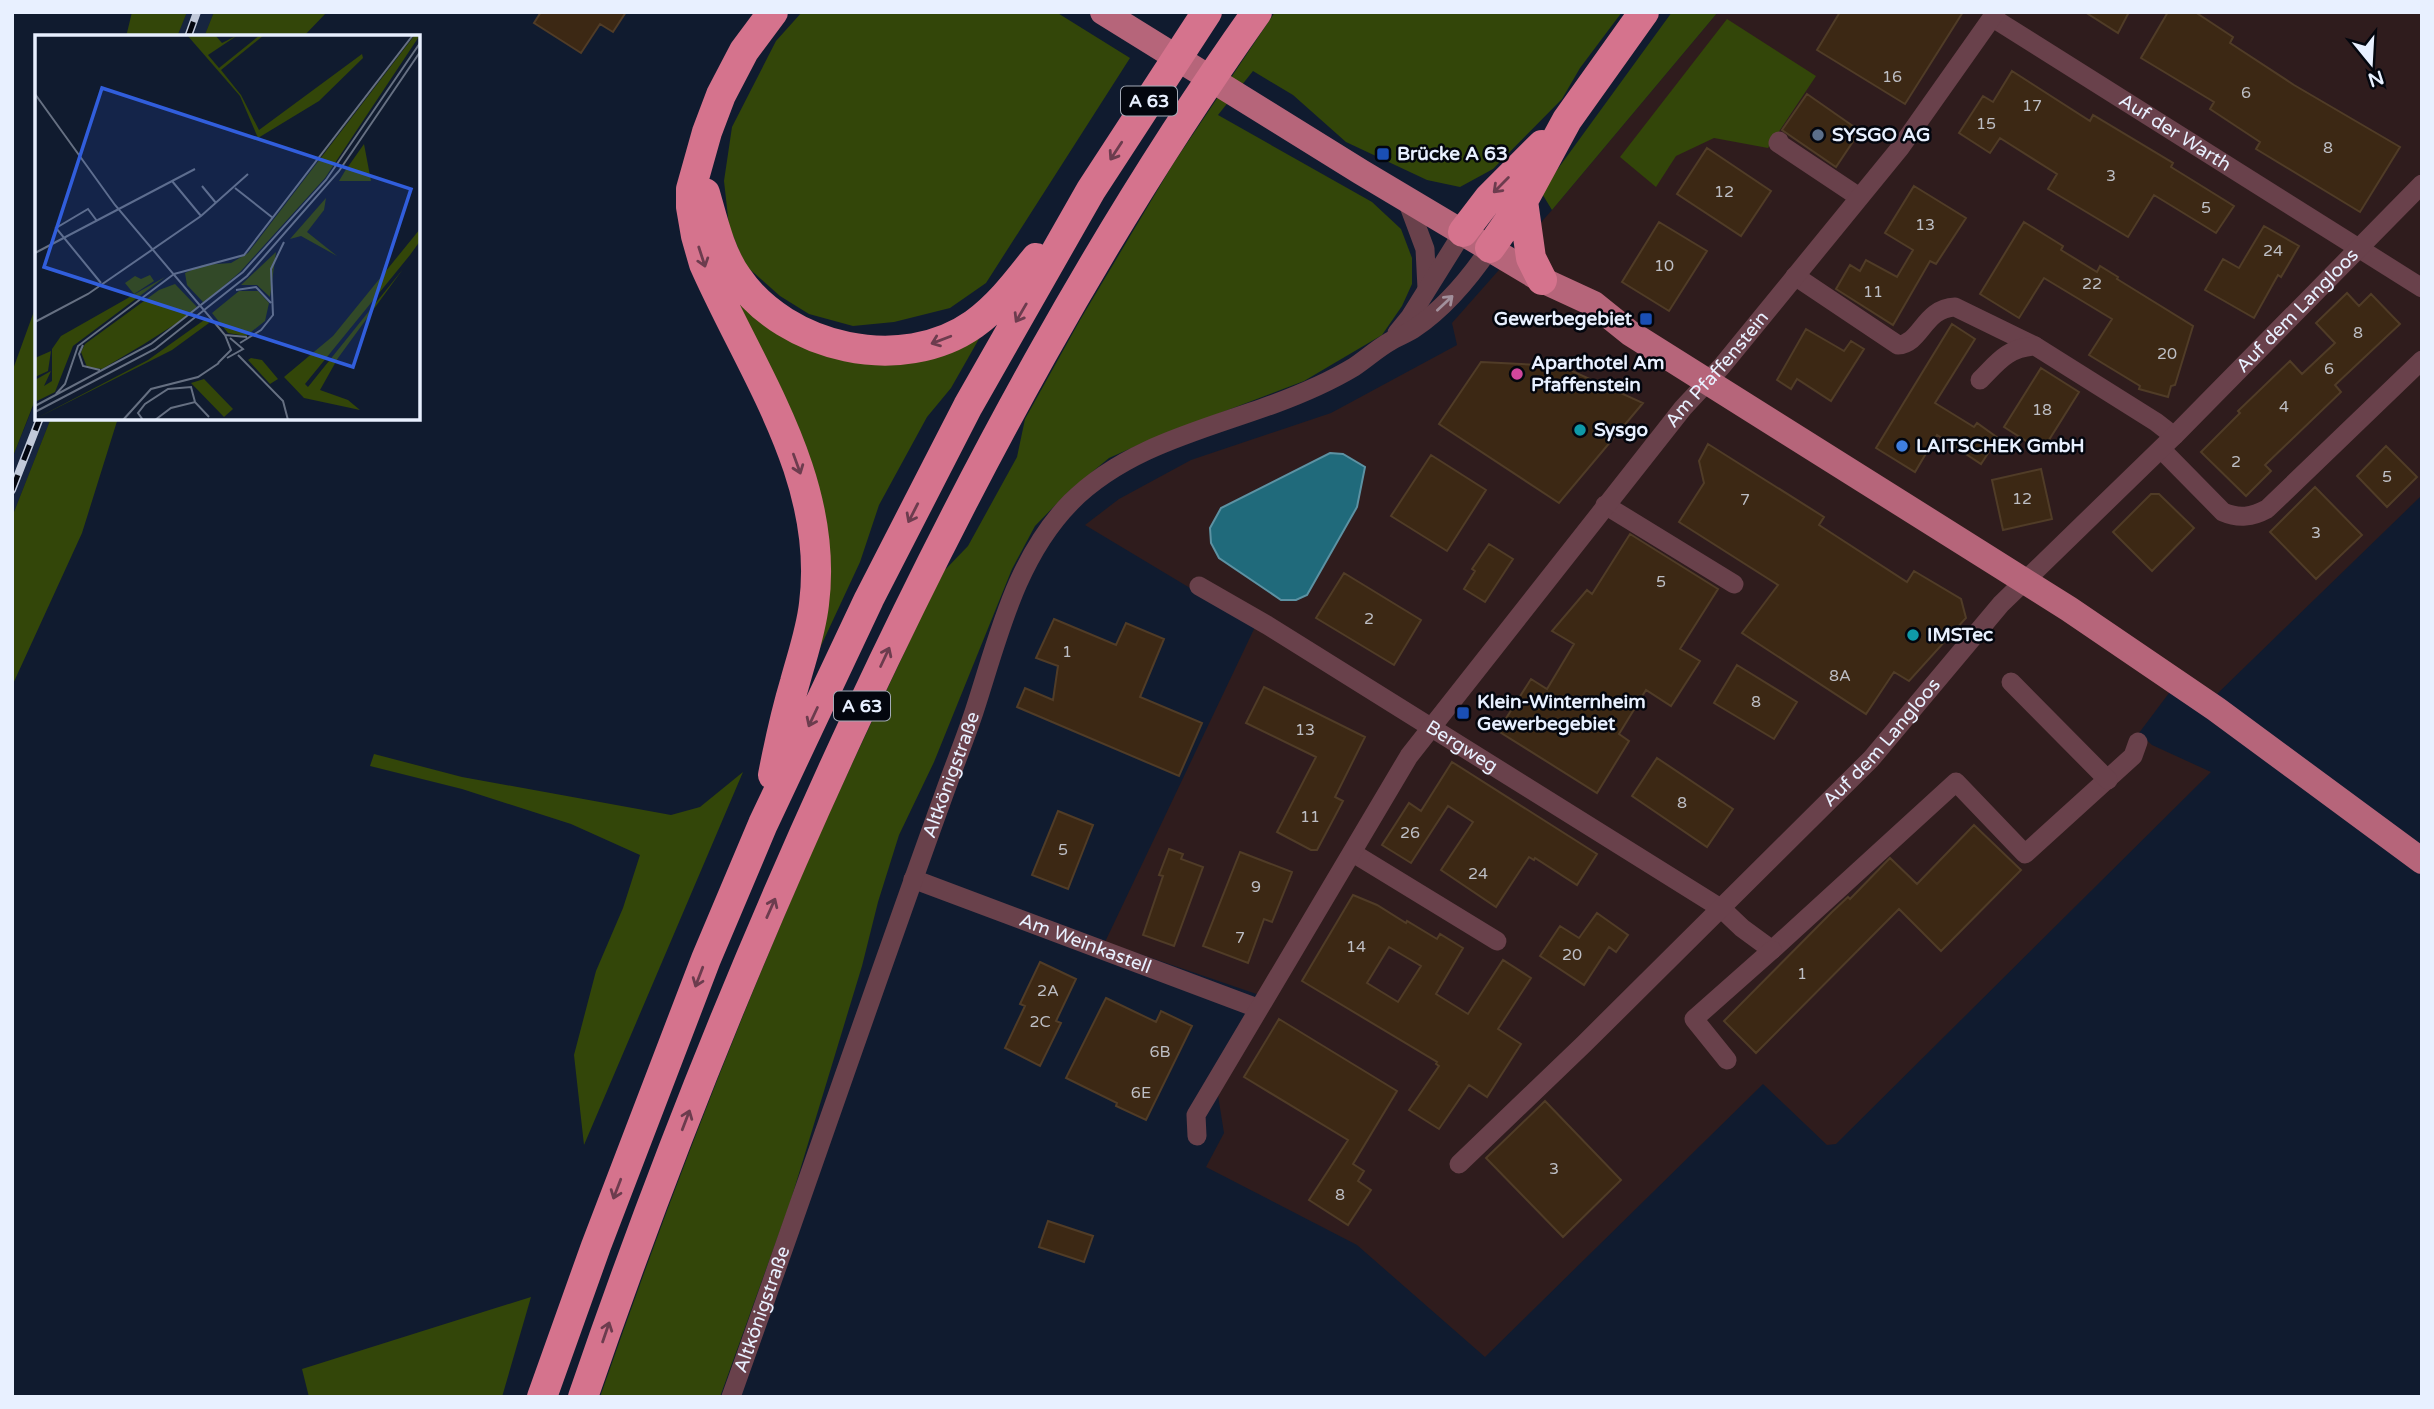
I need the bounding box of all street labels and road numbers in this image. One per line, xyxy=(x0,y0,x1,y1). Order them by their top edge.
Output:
road number: A 63 xyxy=(1121,86,1177,116)
street label: Auf der Warth xyxy=(2115,89,2235,176)
street label: Auf dem Langloos xyxy=(2232,244,2363,377)
street label: Am Pfaffenstein xyxy=(1661,307,1773,432)
street label: Auf dem Langloos xyxy=(1818,674,1945,811)
road number: A 63 xyxy=(834,692,890,720)
street label: Altkönigstraße xyxy=(918,709,984,841)
street label: Bergweg xyxy=(1422,716,1502,777)
street label: Am Weinkastell xyxy=(1016,909,1154,978)
street label: Altkönigstraße xyxy=(730,1243,795,1376)

